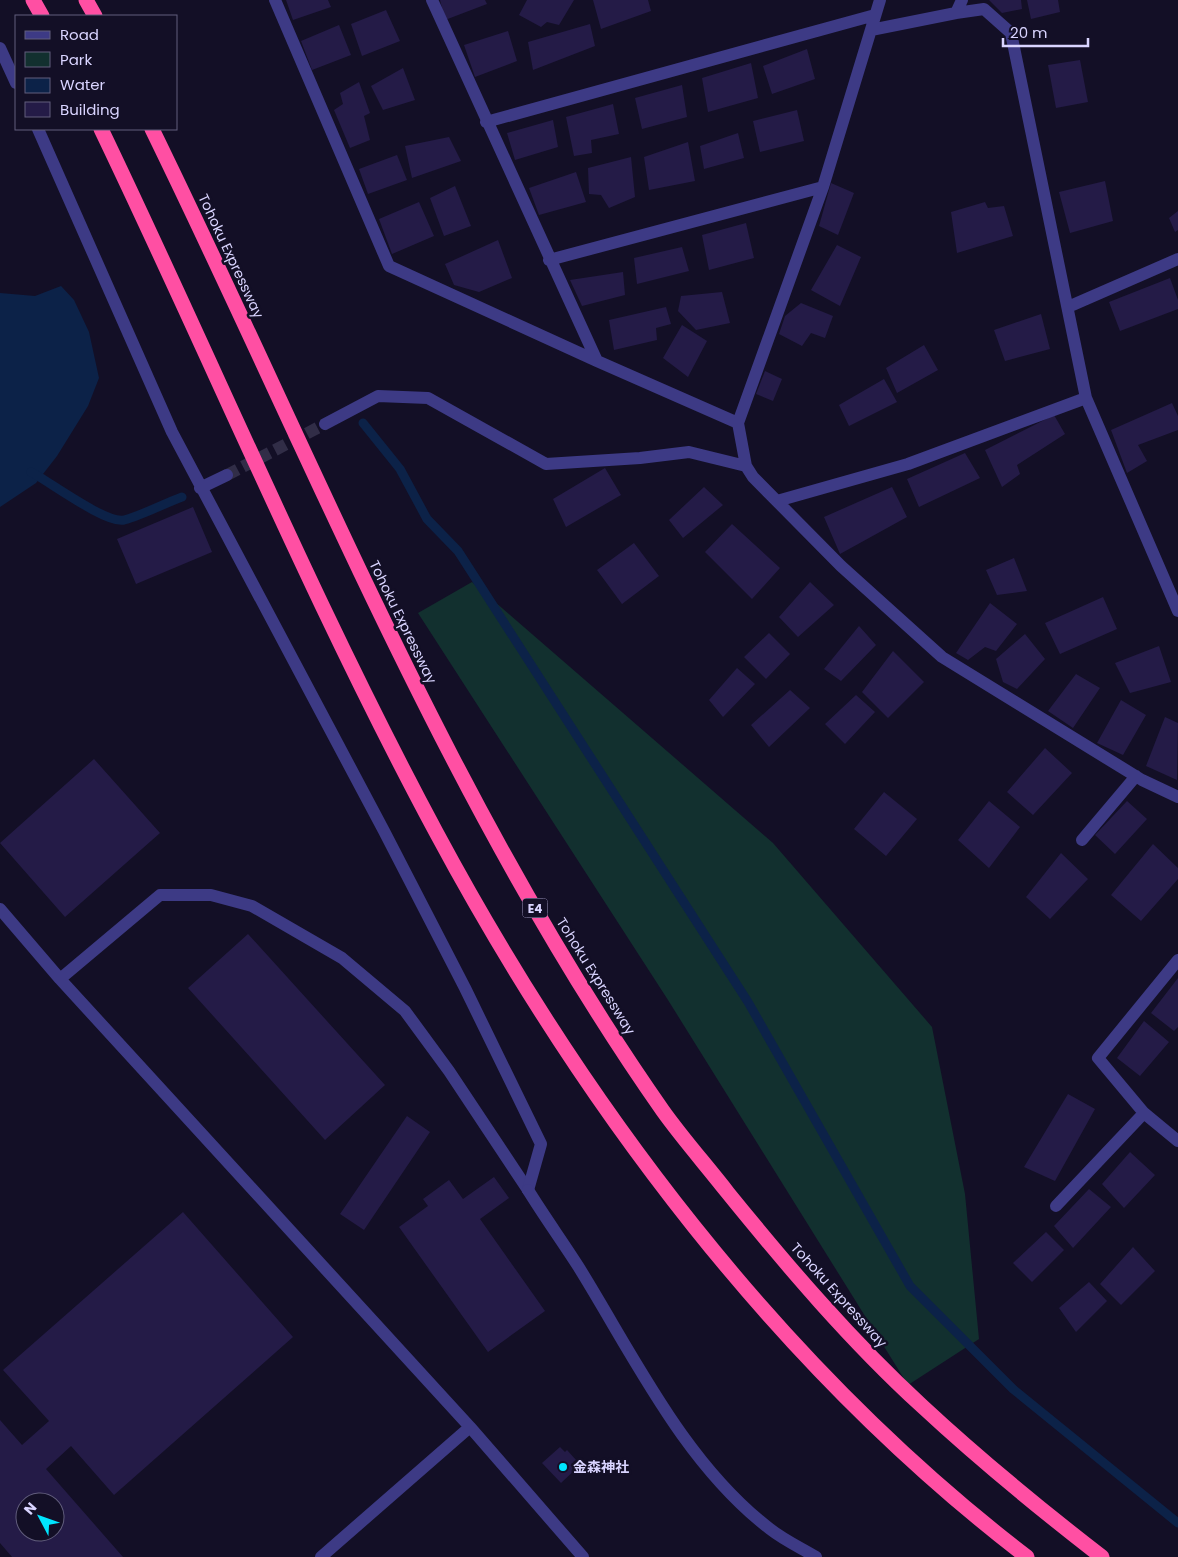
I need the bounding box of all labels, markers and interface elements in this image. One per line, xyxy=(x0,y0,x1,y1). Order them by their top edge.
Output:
legend xyxy=(15,15,178,130)
scale bar xyxy=(1003,15,1088,47)
text: 20 m xyxy=(1010,22,1048,43)
text: Road xyxy=(60,24,99,45)
text: Park xyxy=(60,49,92,70)
text: Water xyxy=(60,74,106,95)
text: Building xyxy=(60,99,120,120)
street label: Tohoku Expressway xyxy=(193,191,269,322)
street label: Tohoku Expressway xyxy=(364,557,442,687)
road number: E4 xyxy=(522,898,548,918)
street label: Tohoku Expressway xyxy=(552,913,640,1039)
street label: Tohoku Expressway xyxy=(786,1238,892,1352)
place label: 金森神社 xyxy=(573,1457,629,1477)
marker: 金森神社 xyxy=(557,1461,569,1473)
north arrow xyxy=(15,1492,65,1542)
text: N xyxy=(19,1498,41,1519)

